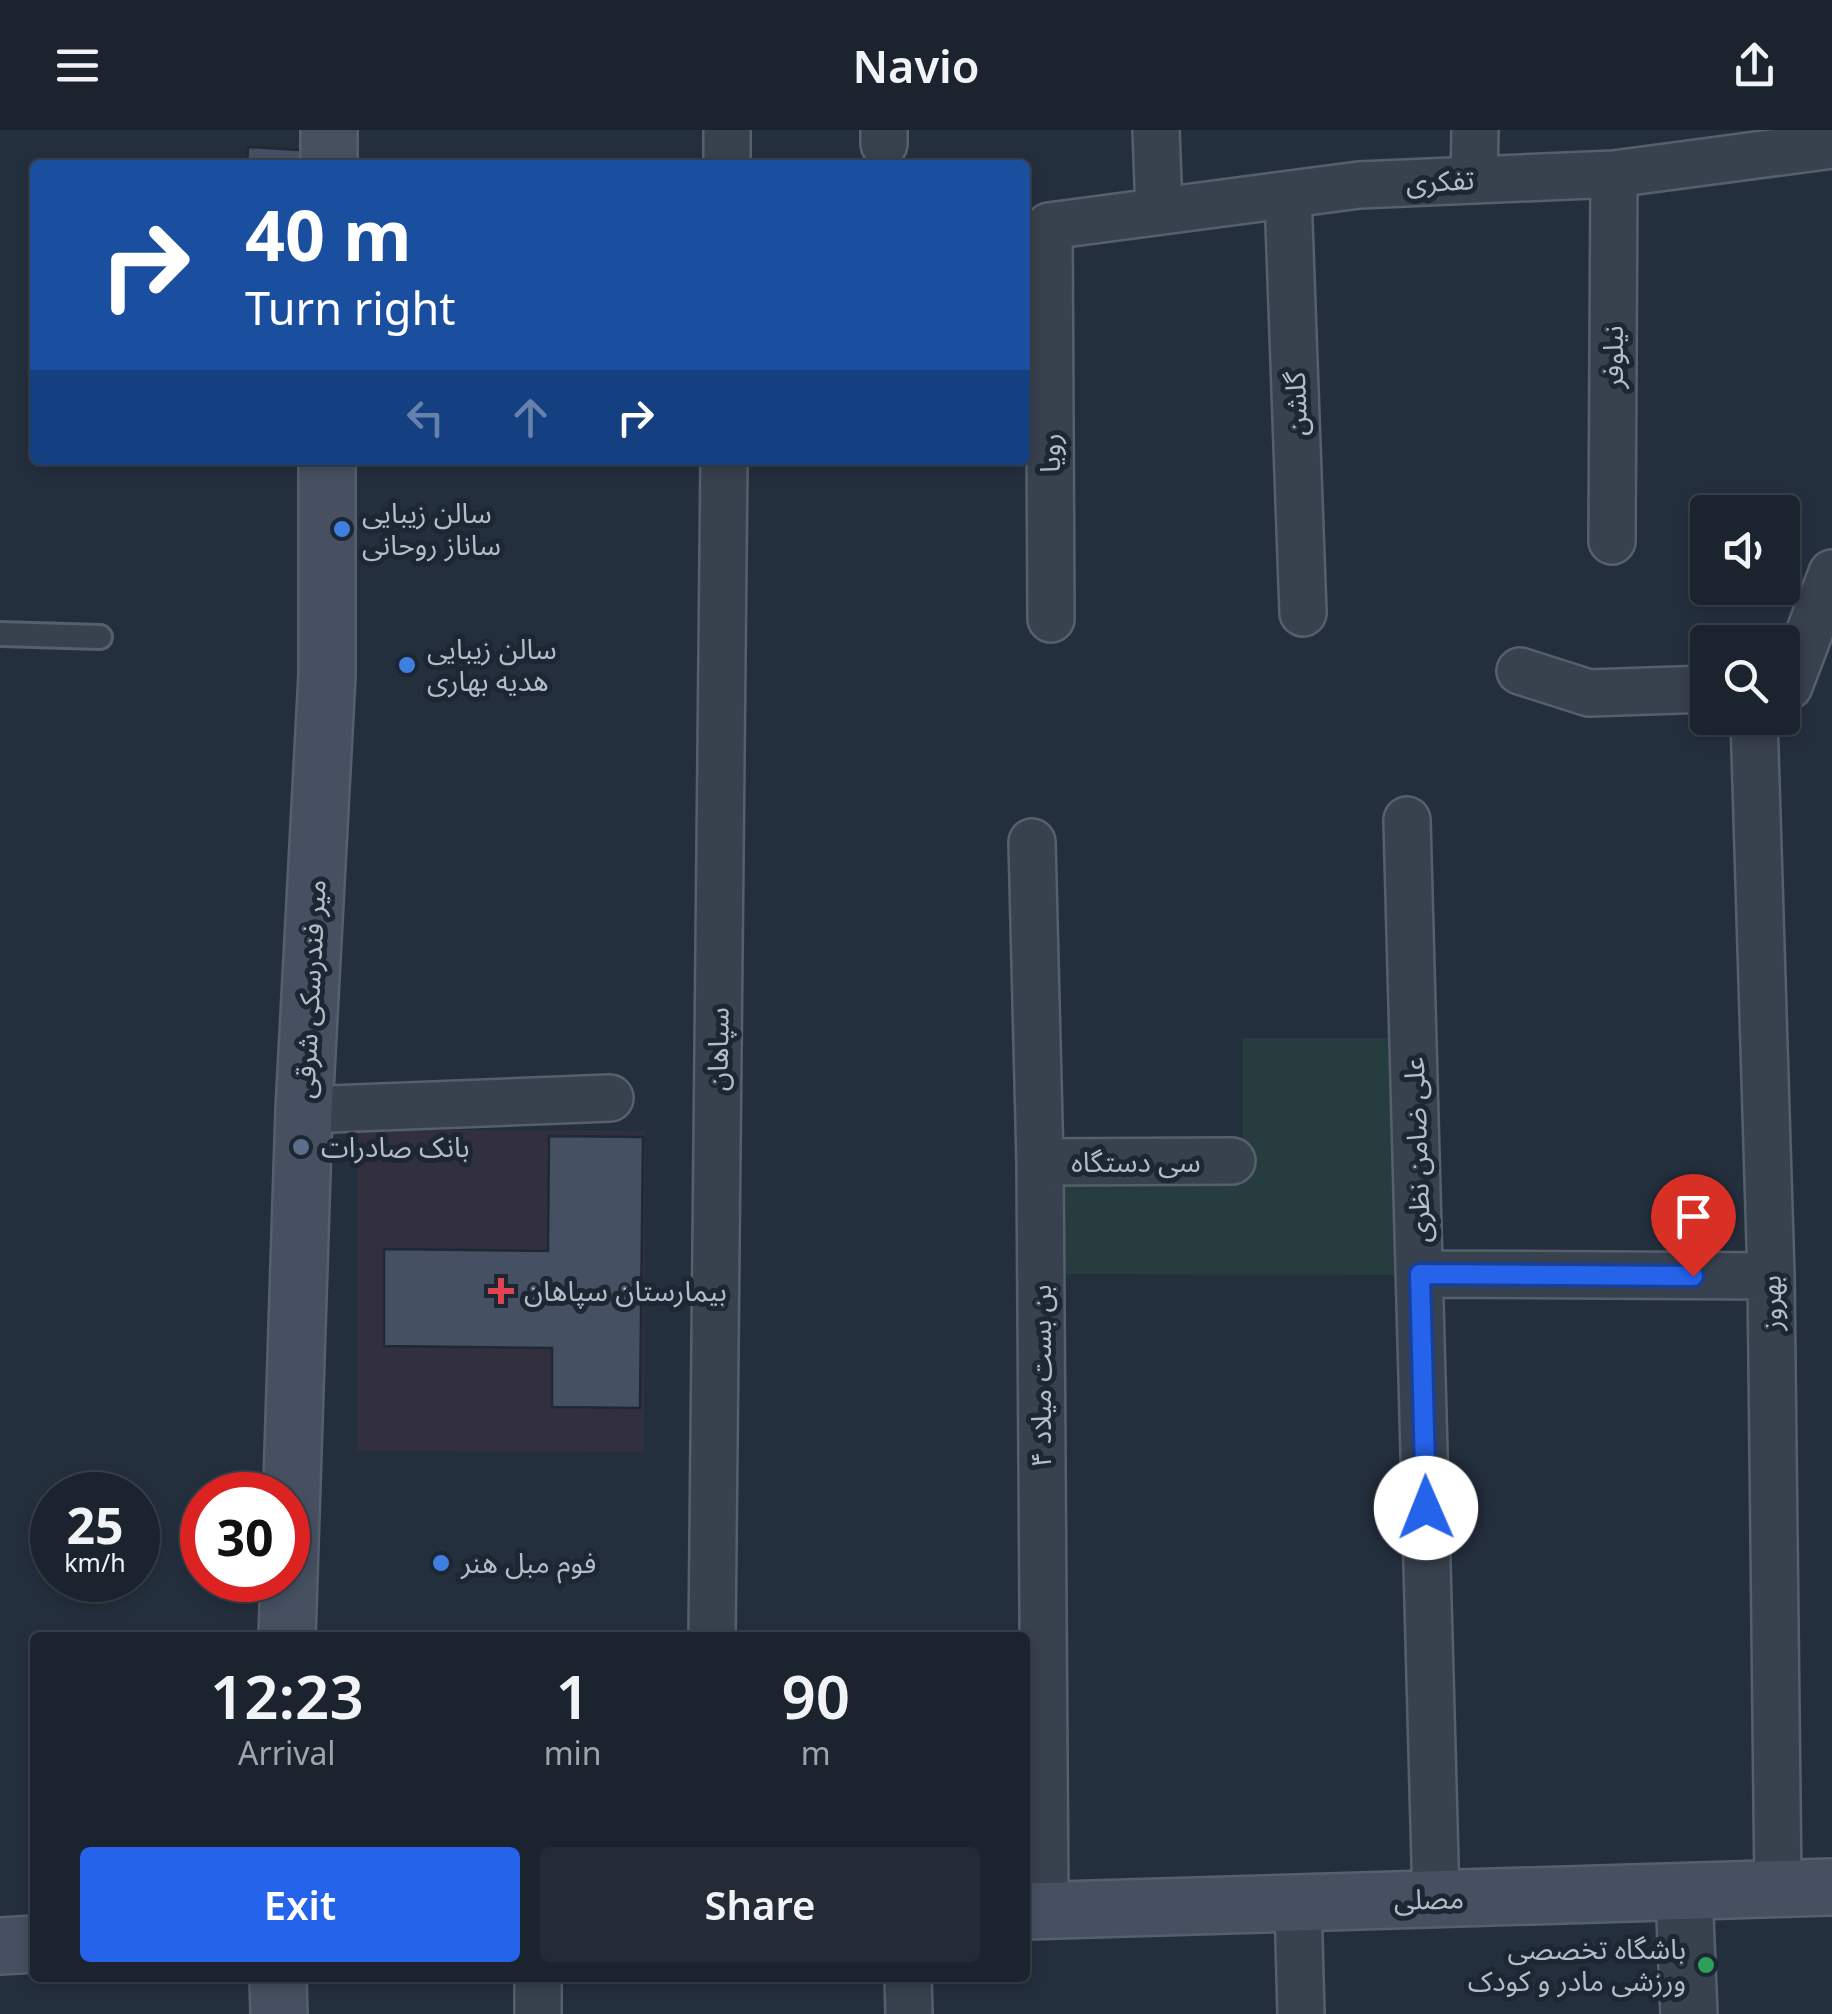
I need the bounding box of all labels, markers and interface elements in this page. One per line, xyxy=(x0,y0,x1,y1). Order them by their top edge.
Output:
text: Navio xyxy=(852,35,980,96)
icon: menu xyxy=(50,38,105,93)
icon: share xyxy=(1727,38,1782,93)
street label: تفکری xyxy=(1405,159,1475,201)
text: 40 m xyxy=(245,186,412,282)
icon: right xyxy=(80,200,210,330)
text: Turn right xyxy=(245,277,456,338)
street label: نیلوفر xyxy=(1593,325,1631,390)
street label: گلشن xyxy=(1275,371,1315,437)
icon: left xyxy=(398,390,453,445)
icon: ahead xyxy=(503,390,558,445)
icon: right xyxy=(608,390,663,445)
street label: رویا xyxy=(1030,433,1068,473)
place label: سالن زیبایی ساناز روحانی xyxy=(362,493,501,563)
map controls xyxy=(1690,495,1800,735)
button: sound xyxy=(1690,495,1800,605)
marker: سالن زیبایی ساناز روحانی xyxy=(331,518,353,540)
button: search xyxy=(1690,625,1800,735)
place label: سالن زیبایی هدیه بهاری xyxy=(427,629,557,699)
marker: سالن زیبایی هدیه بهاری xyxy=(396,654,418,676)
street label: میر فندرسکی شرقی xyxy=(284,878,334,1099)
street label: سپاهان xyxy=(697,1007,737,1091)
street label: علی ضامن نظری xyxy=(1394,1056,1438,1244)
place label: بانک صادرات xyxy=(321,1127,470,1165)
marker: بانک صادرات xyxy=(290,1136,312,1158)
street label: سی دستگاه xyxy=(1071,1142,1201,1180)
pin xyxy=(1651,1174,1736,1277)
icon: arrive xyxy=(1666,1189,1721,1244)
place label: بیمارستان سپاهان xyxy=(524,1271,727,1309)
street label: بهروز xyxy=(1751,1275,1789,1332)
marker: بیمارستان سپاهان xyxy=(488,1278,514,1304)
street label: بن بست میلاد ۴ xyxy=(1021,1284,1059,1468)
position arrow xyxy=(1374,1456,1478,1560)
speed limit sign: 30 xyxy=(180,1472,310,1602)
text: 25 xyxy=(66,1491,124,1559)
place label: فوم مبل هنر xyxy=(460,1543,596,1584)
text: km/h xyxy=(64,1545,126,1579)
marker: فوم مبل هنر xyxy=(430,1552,452,1574)
text: 12:23 xyxy=(210,1655,364,1737)
text: 1 xyxy=(555,1655,590,1737)
text: 90 xyxy=(781,1655,850,1737)
text: Arrival xyxy=(238,1731,336,1774)
text: min xyxy=(544,1731,602,1774)
text: m xyxy=(801,1731,831,1774)
button: Exit xyxy=(80,1847,520,1962)
button: Share xyxy=(540,1847,980,1962)
street label: مصلی xyxy=(1394,1878,1464,1918)
place label: باشگاه تخصصی ورزشی مادر و کودک xyxy=(1468,1929,1686,1999)
marker: باشگاه تخصصی ورزشی مادر و کودک xyxy=(1695,1954,1717,1976)

